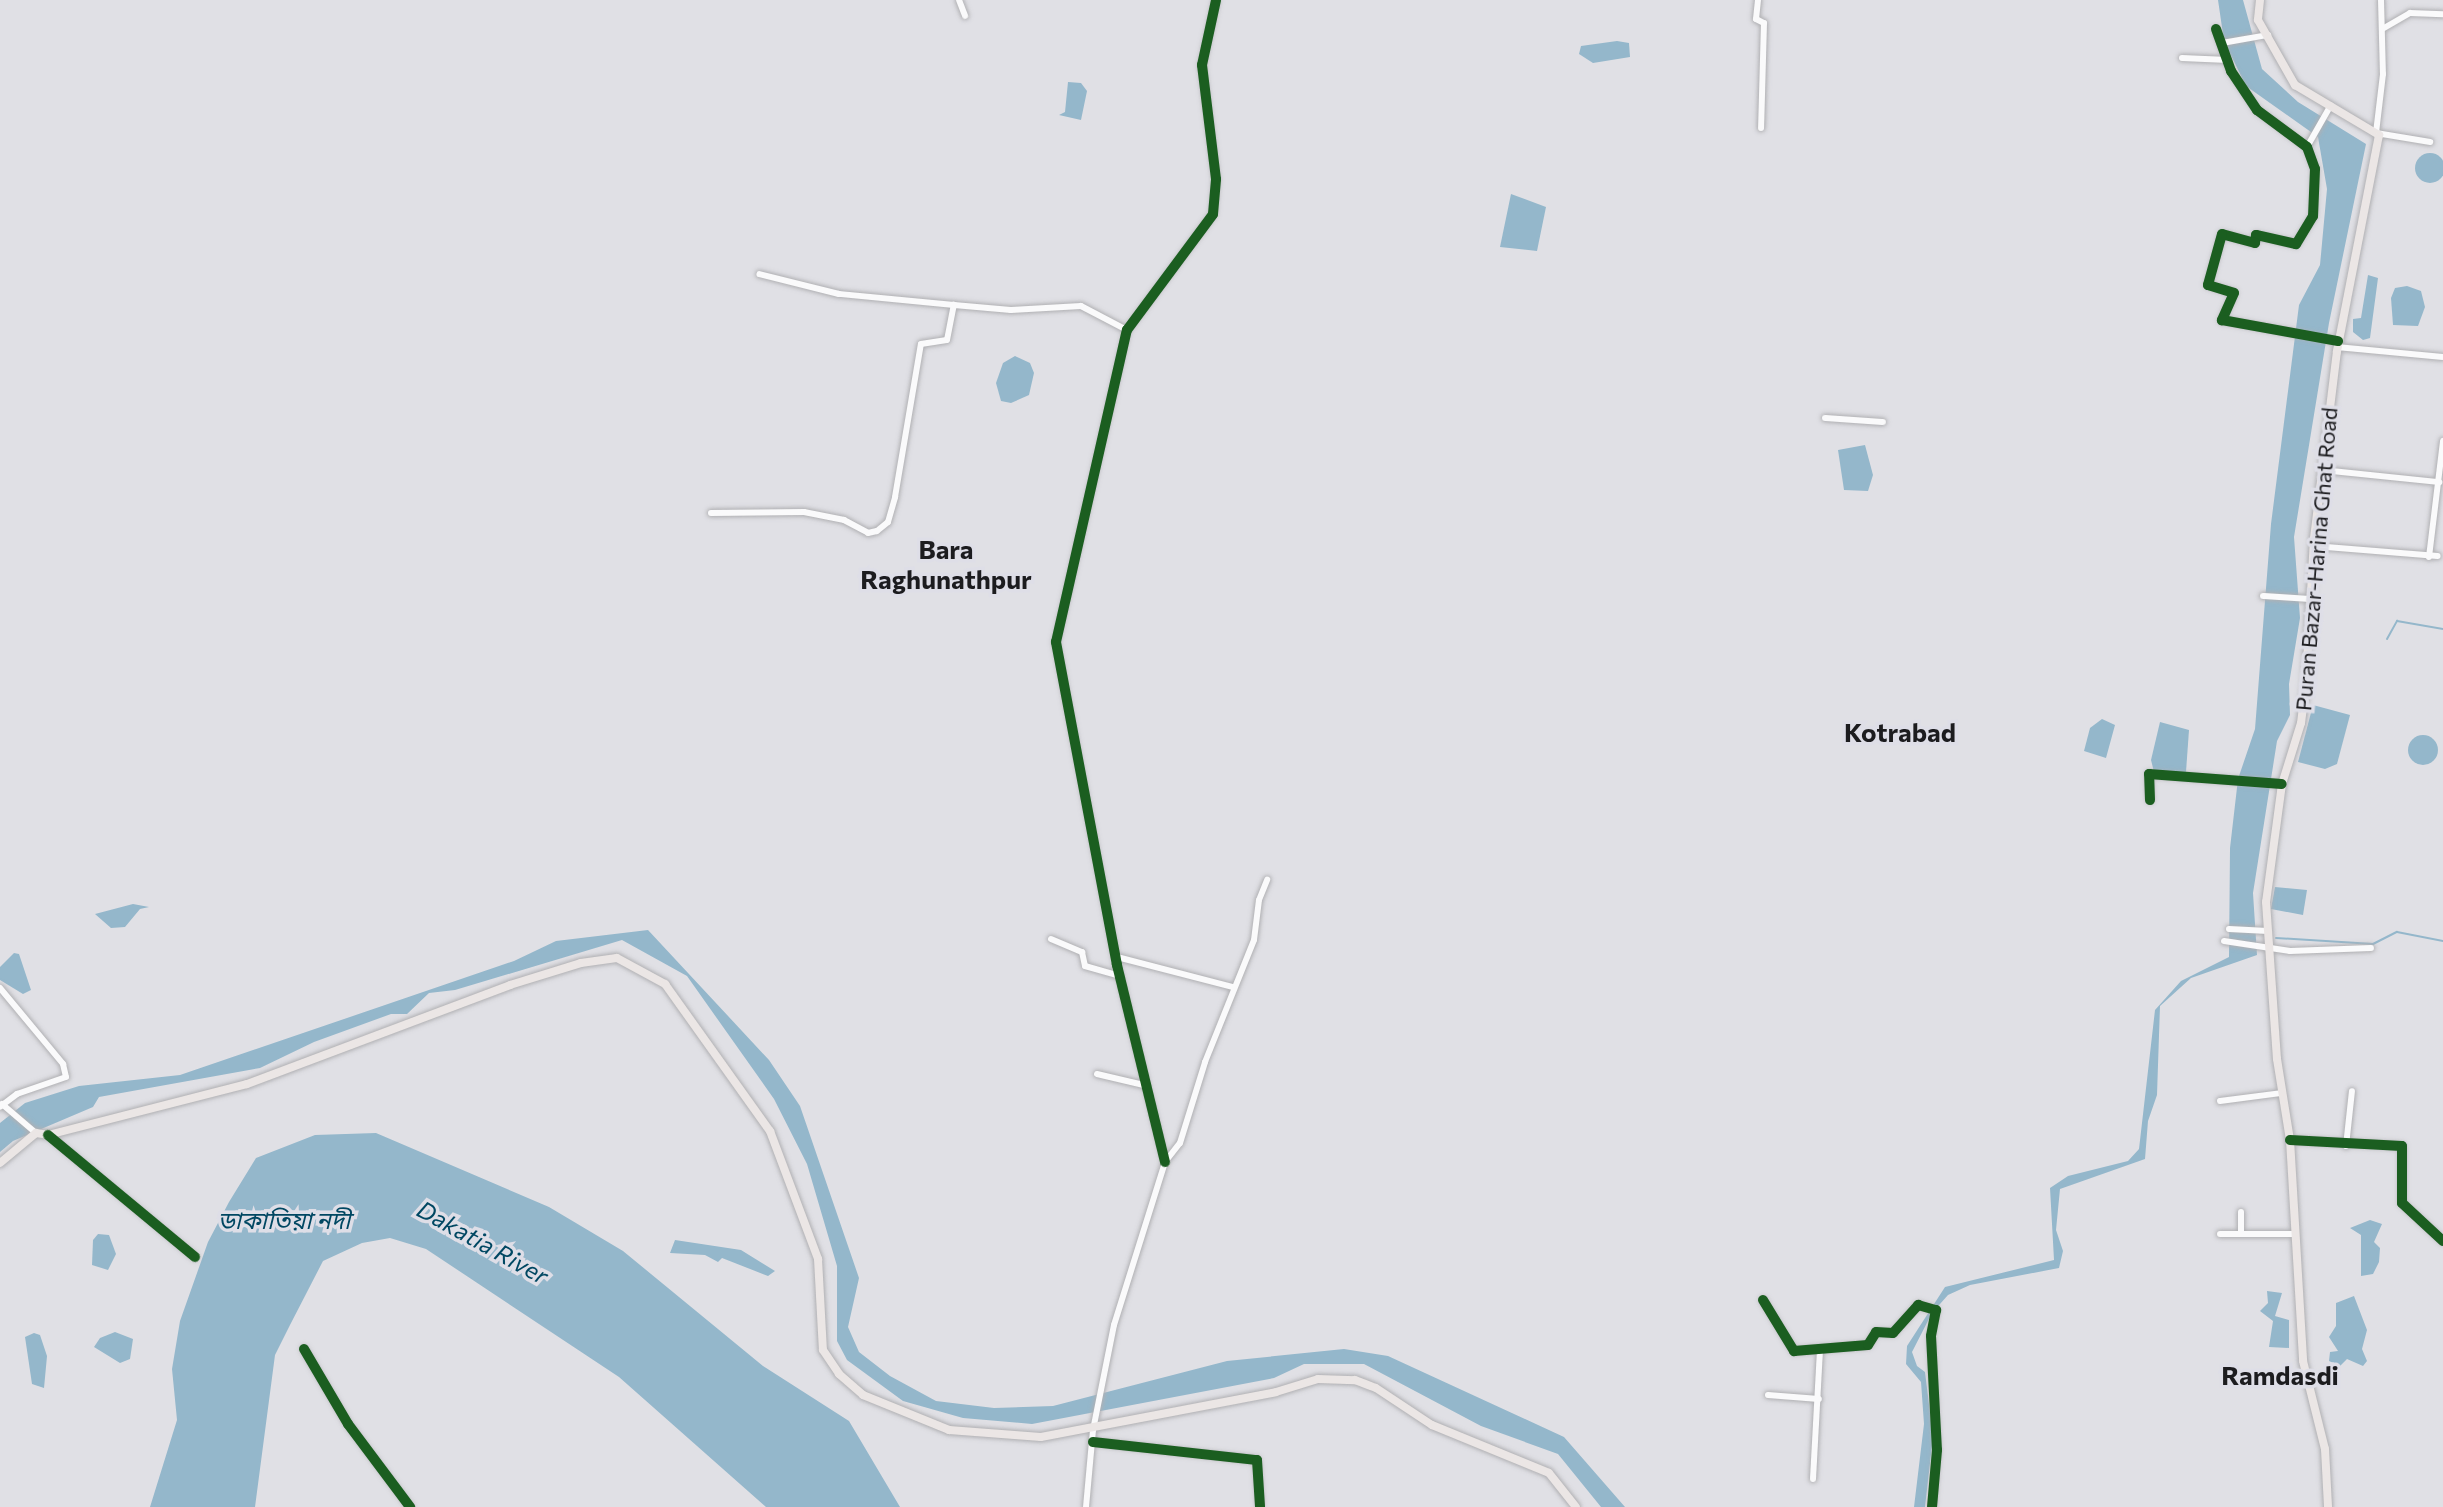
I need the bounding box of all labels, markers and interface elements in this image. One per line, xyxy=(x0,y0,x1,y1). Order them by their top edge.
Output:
street label: Puran Bazar-Harina Ghat Road xyxy=(2290,406,2342,712)
district label: Bara Raghunathpur xyxy=(860,533,1032,594)
district label: Kotrabad xyxy=(1844,716,1956,748)
water label: Dakatia River xyxy=(412,1194,554,1290)
water label: ডাকাতিয়া নদী xyxy=(218,1206,350,1234)
district label: Ramdasdi xyxy=(2221,1359,2339,1391)

